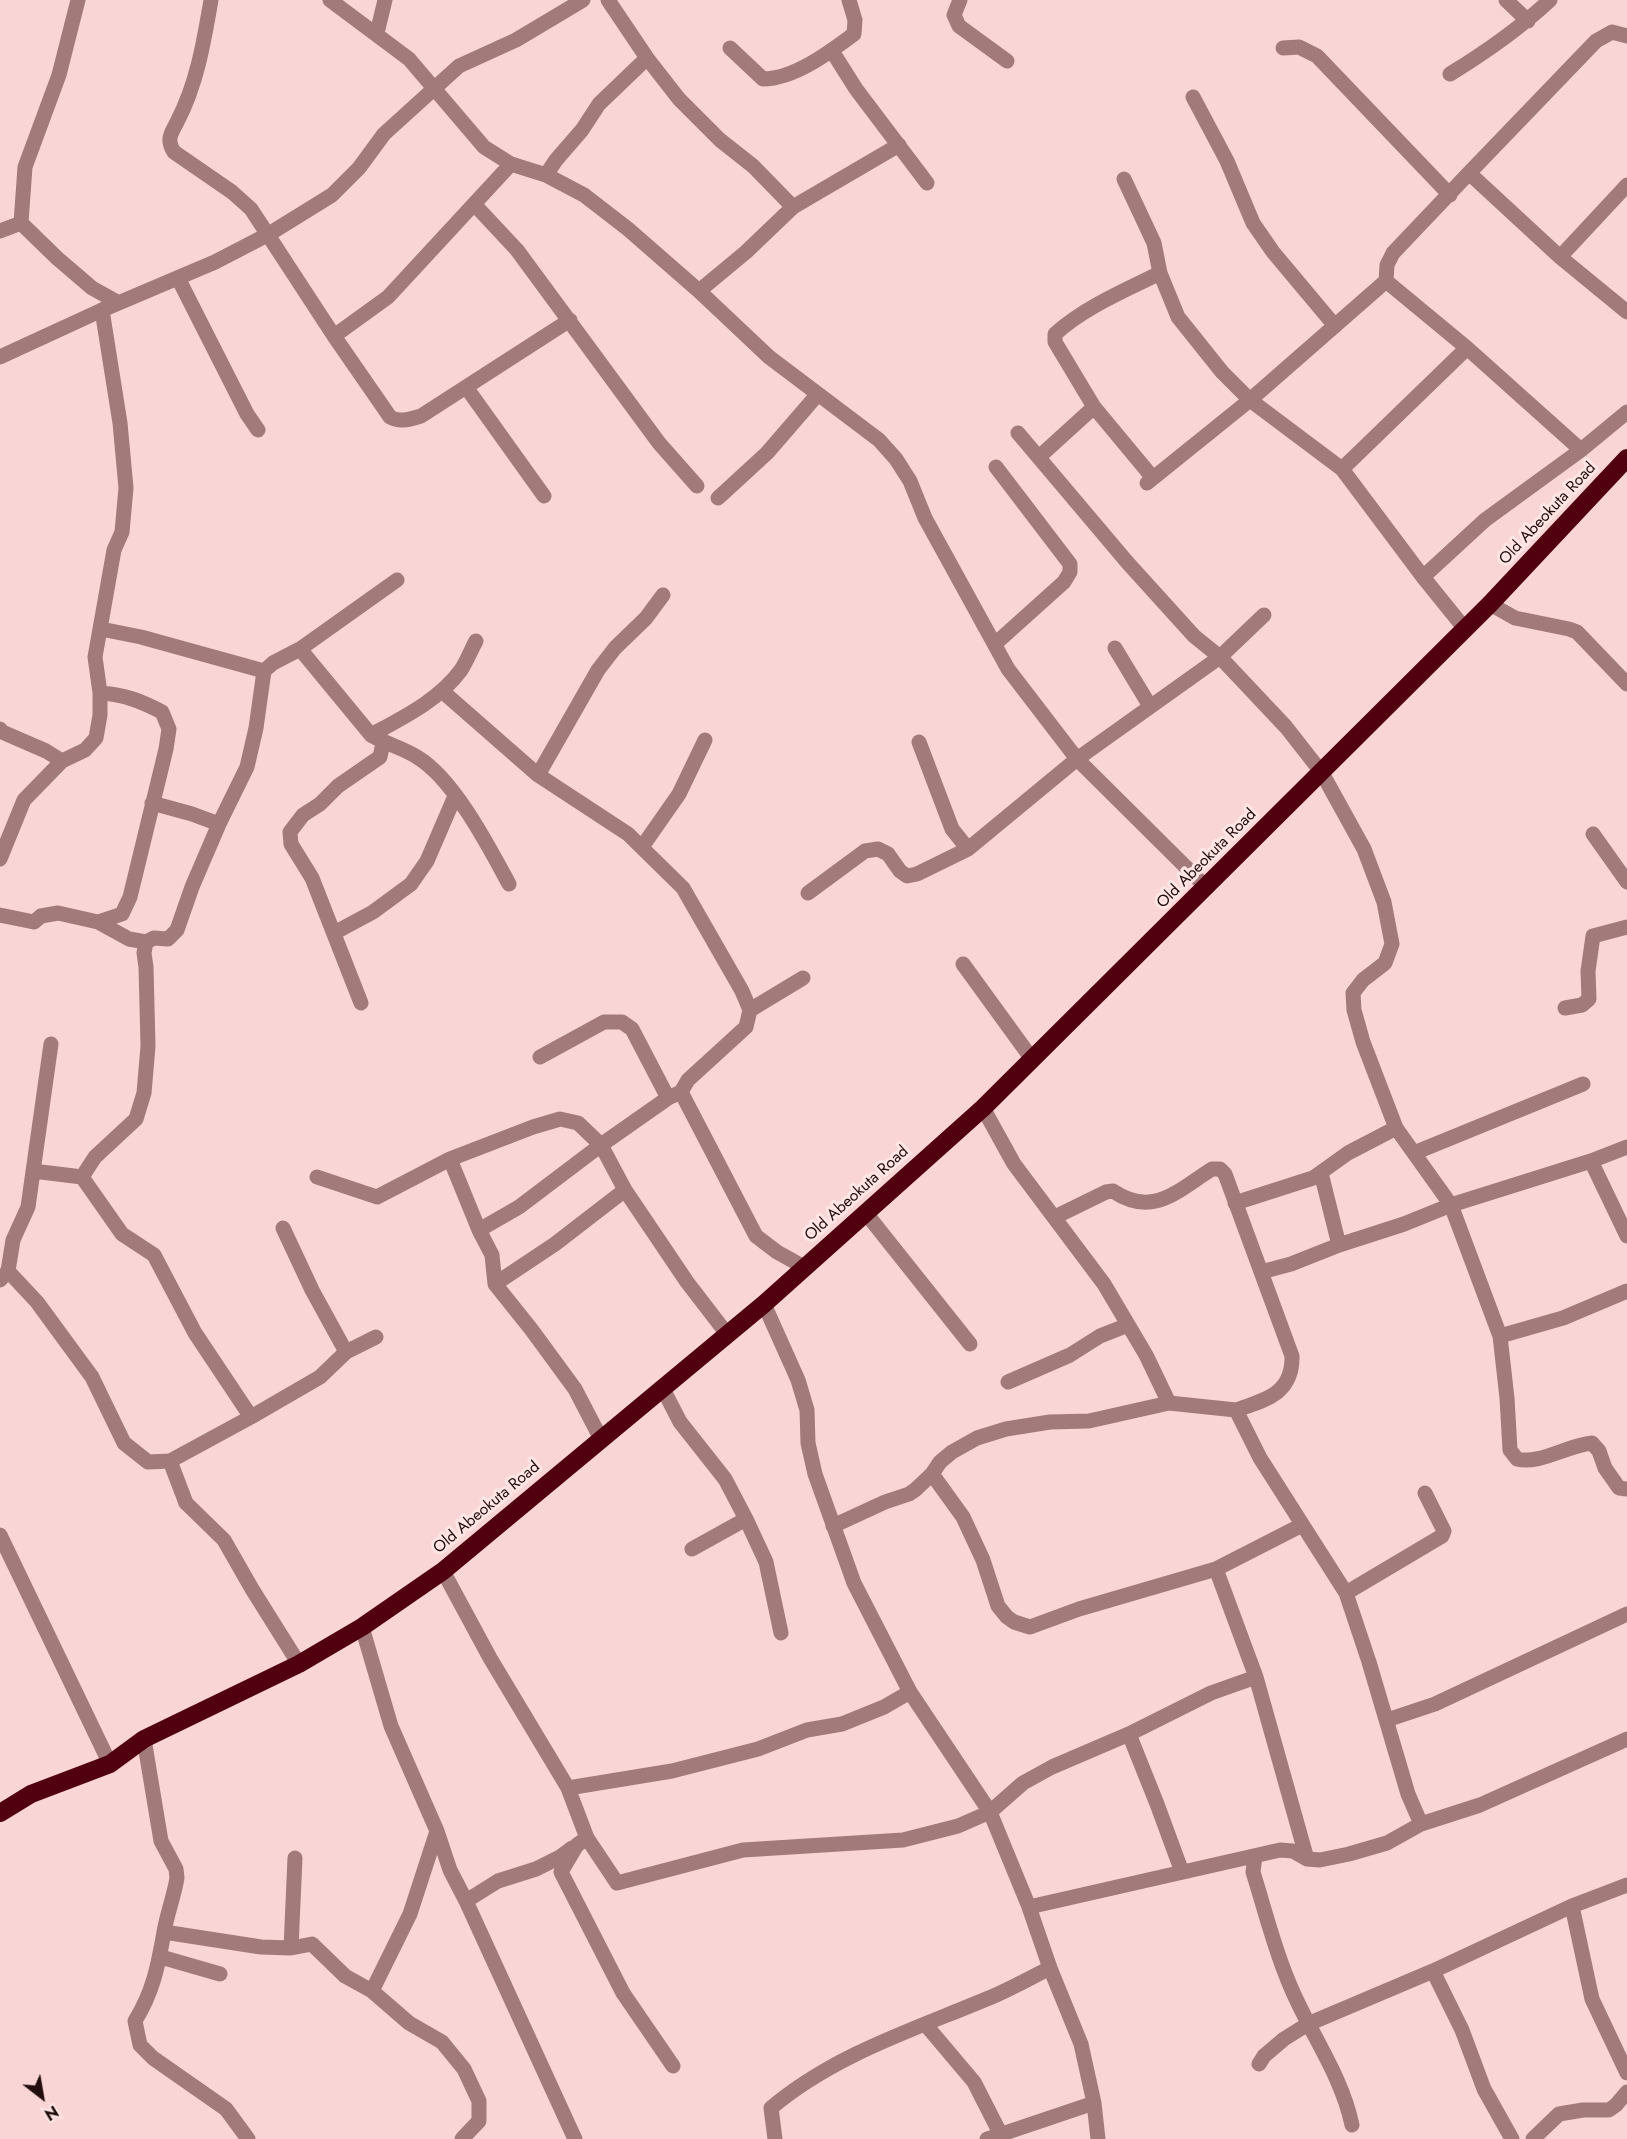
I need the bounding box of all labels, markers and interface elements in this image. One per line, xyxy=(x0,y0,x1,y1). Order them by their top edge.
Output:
street label: Old Abeokuta Road xyxy=(1496,459,1600,569)
street label: Old Abeokuta Road xyxy=(1153,805,1261,913)
street label: Old Abeokuta Road xyxy=(801,1142,913,1246)
street label: Old Abeokuta Road xyxy=(430,1458,544,1558)
north arrow xyxy=(12,2067,72,2127)
text: N xyxy=(40,2100,63,2126)

